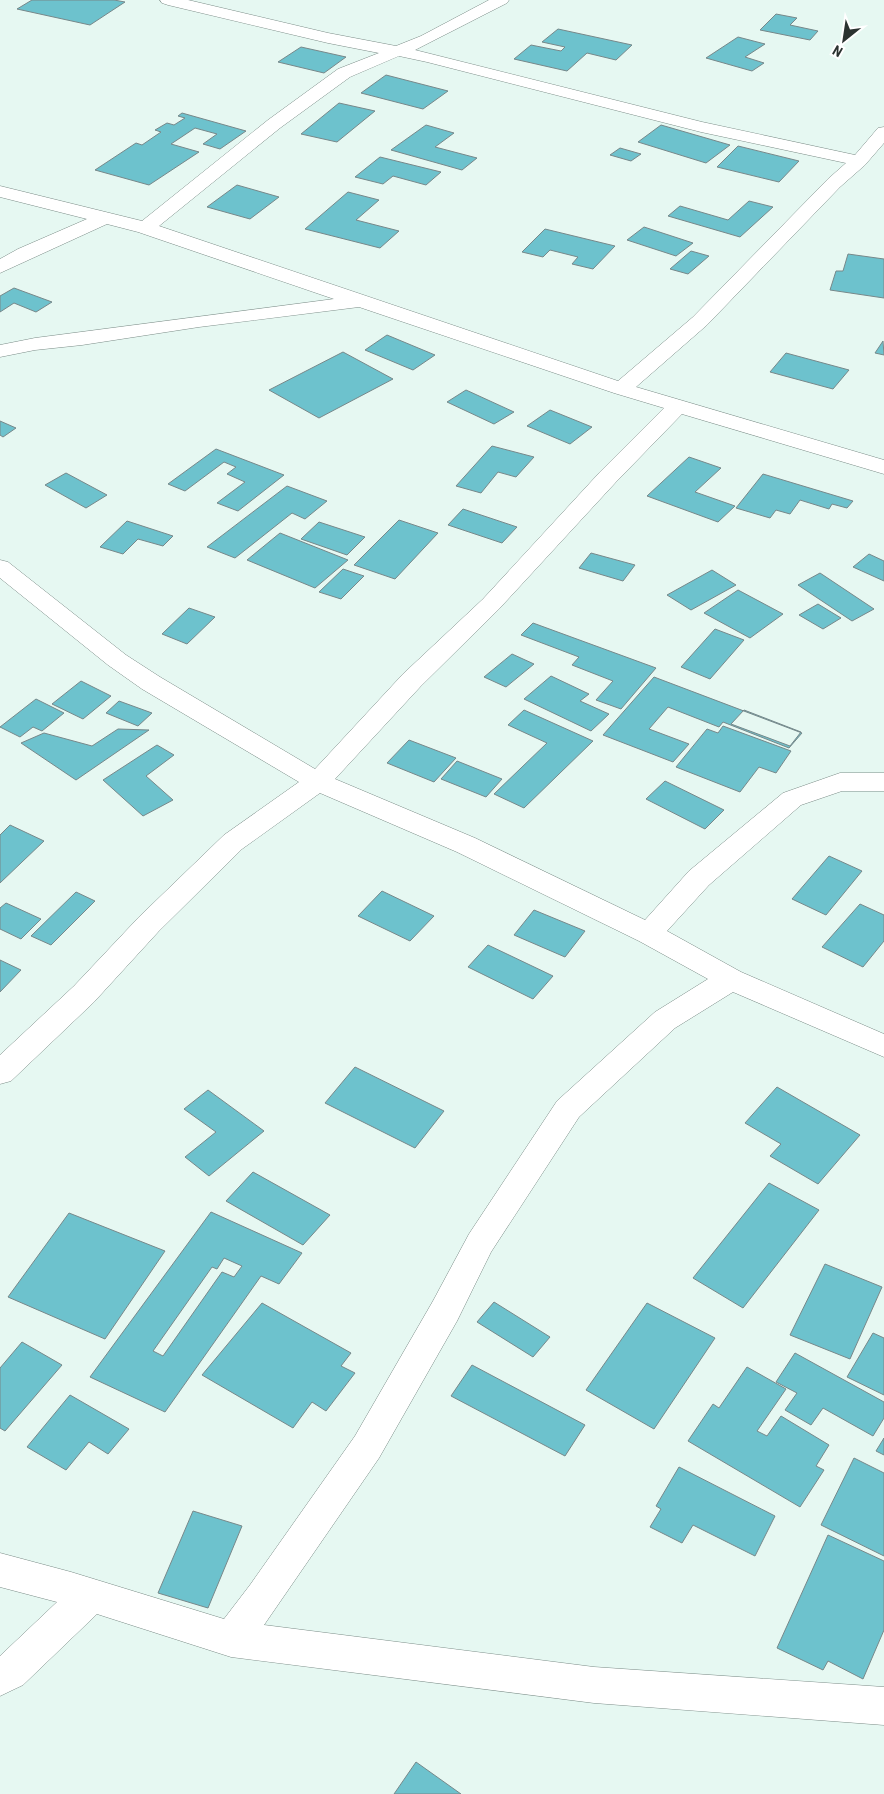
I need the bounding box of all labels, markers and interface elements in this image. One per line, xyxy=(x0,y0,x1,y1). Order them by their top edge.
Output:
north arrow xyxy=(819,15,869,65)
text: N xyxy=(830,42,845,60)

